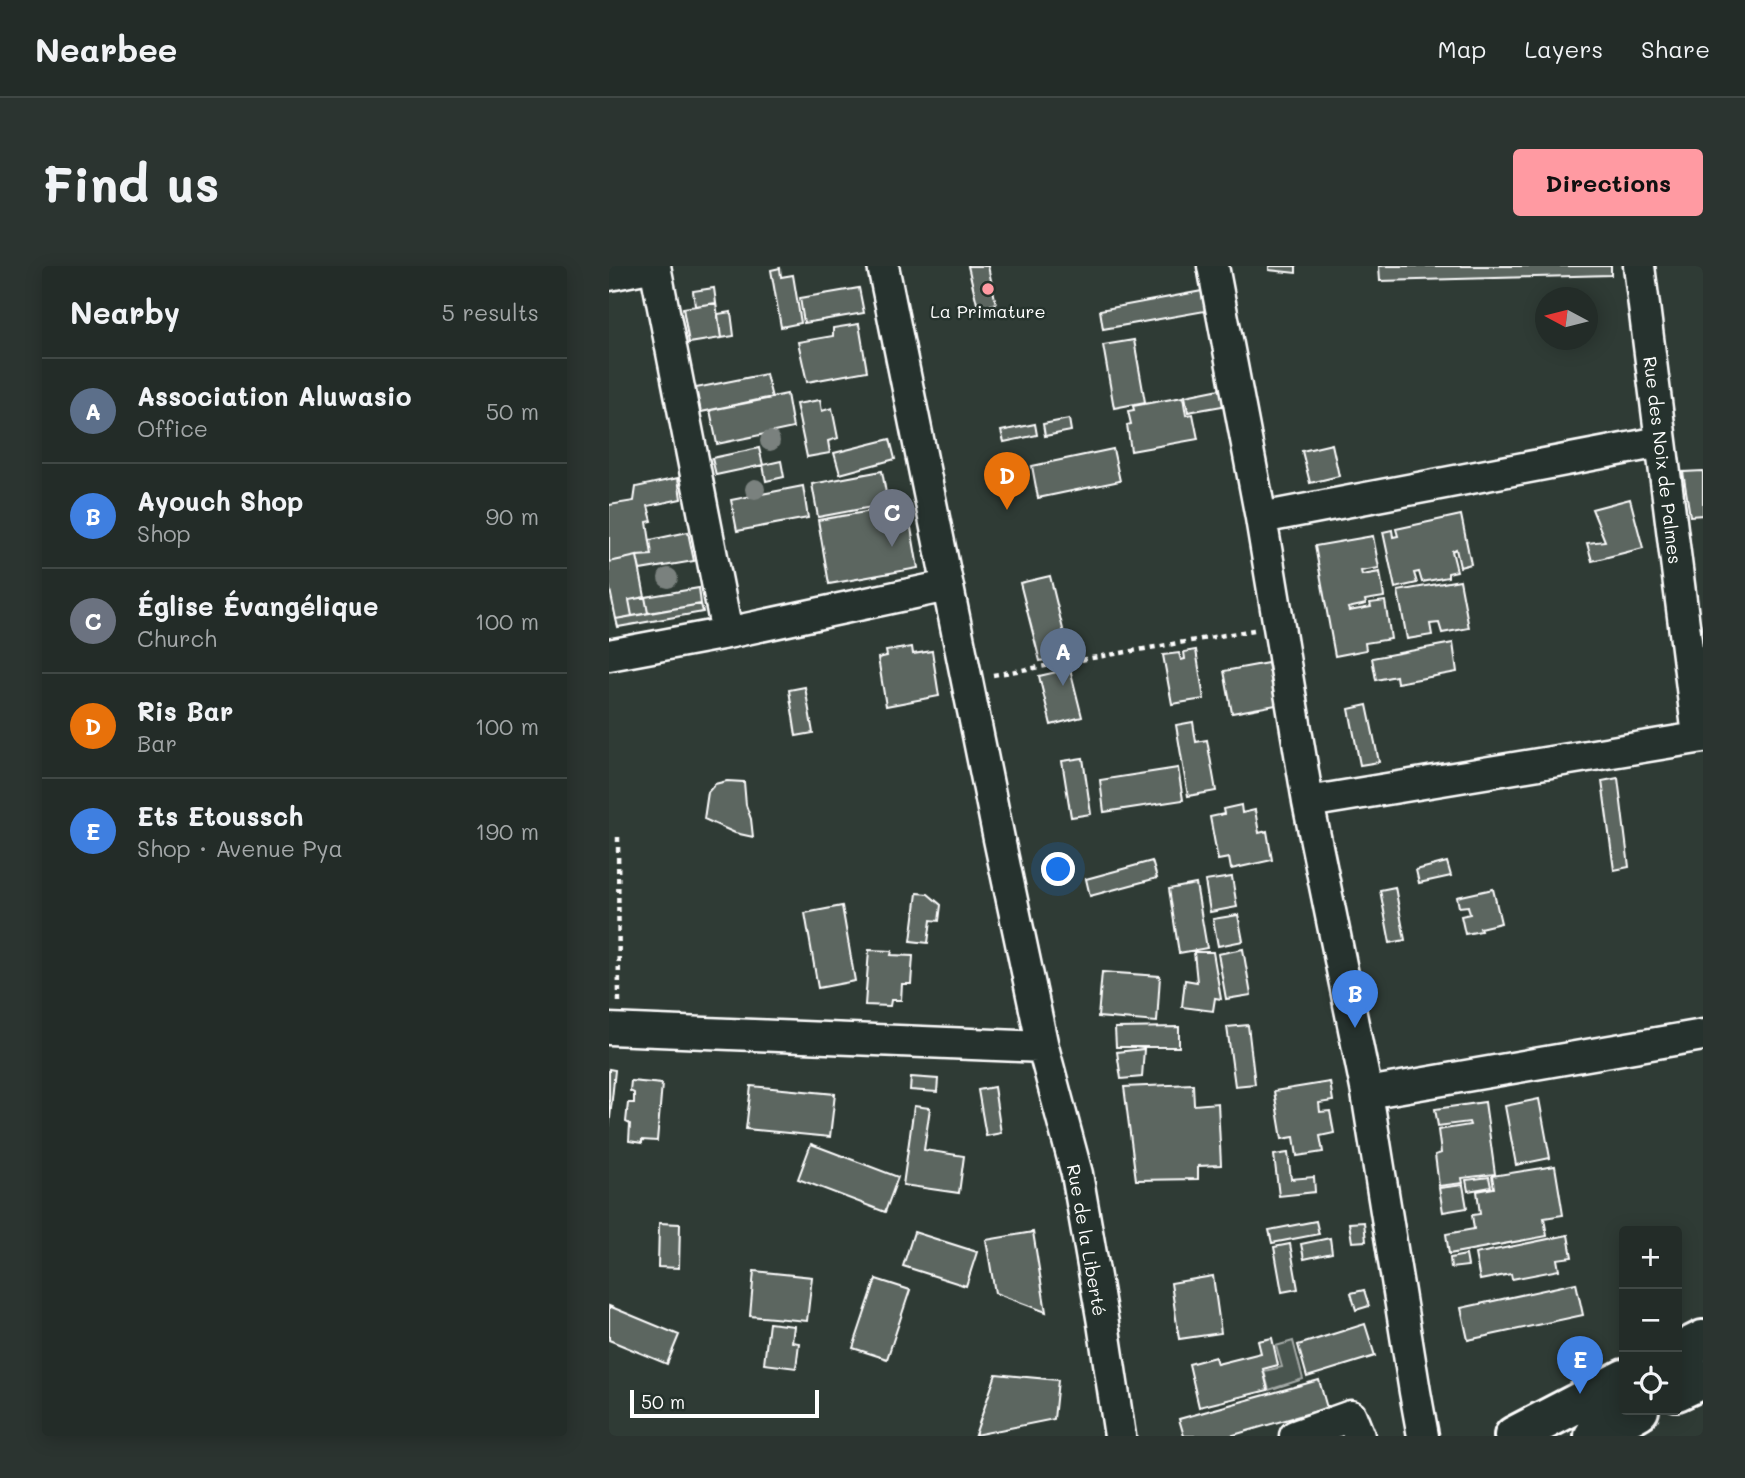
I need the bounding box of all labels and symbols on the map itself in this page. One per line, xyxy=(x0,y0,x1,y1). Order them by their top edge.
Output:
marker: La Primature xyxy=(980,281,996,297)
north arrow xyxy=(1535,287,1598,350)
place label: La Primature xyxy=(930,299,1046,323)
street label: Rue des Noix de Palmes xyxy=(1638,355,1688,565)
pin: D xyxy=(984,452,1030,510)
pin: C xyxy=(869,489,915,547)
pin: A xyxy=(1040,628,1086,686)
your location xyxy=(1041,852,1075,886)
pin: B xyxy=(1332,970,1378,1028)
street label: Rue de la Liberté xyxy=(1062,1162,1112,1318)
pin: E xyxy=(1557,1336,1603,1394)
scale bar xyxy=(630,1387,819,1419)

